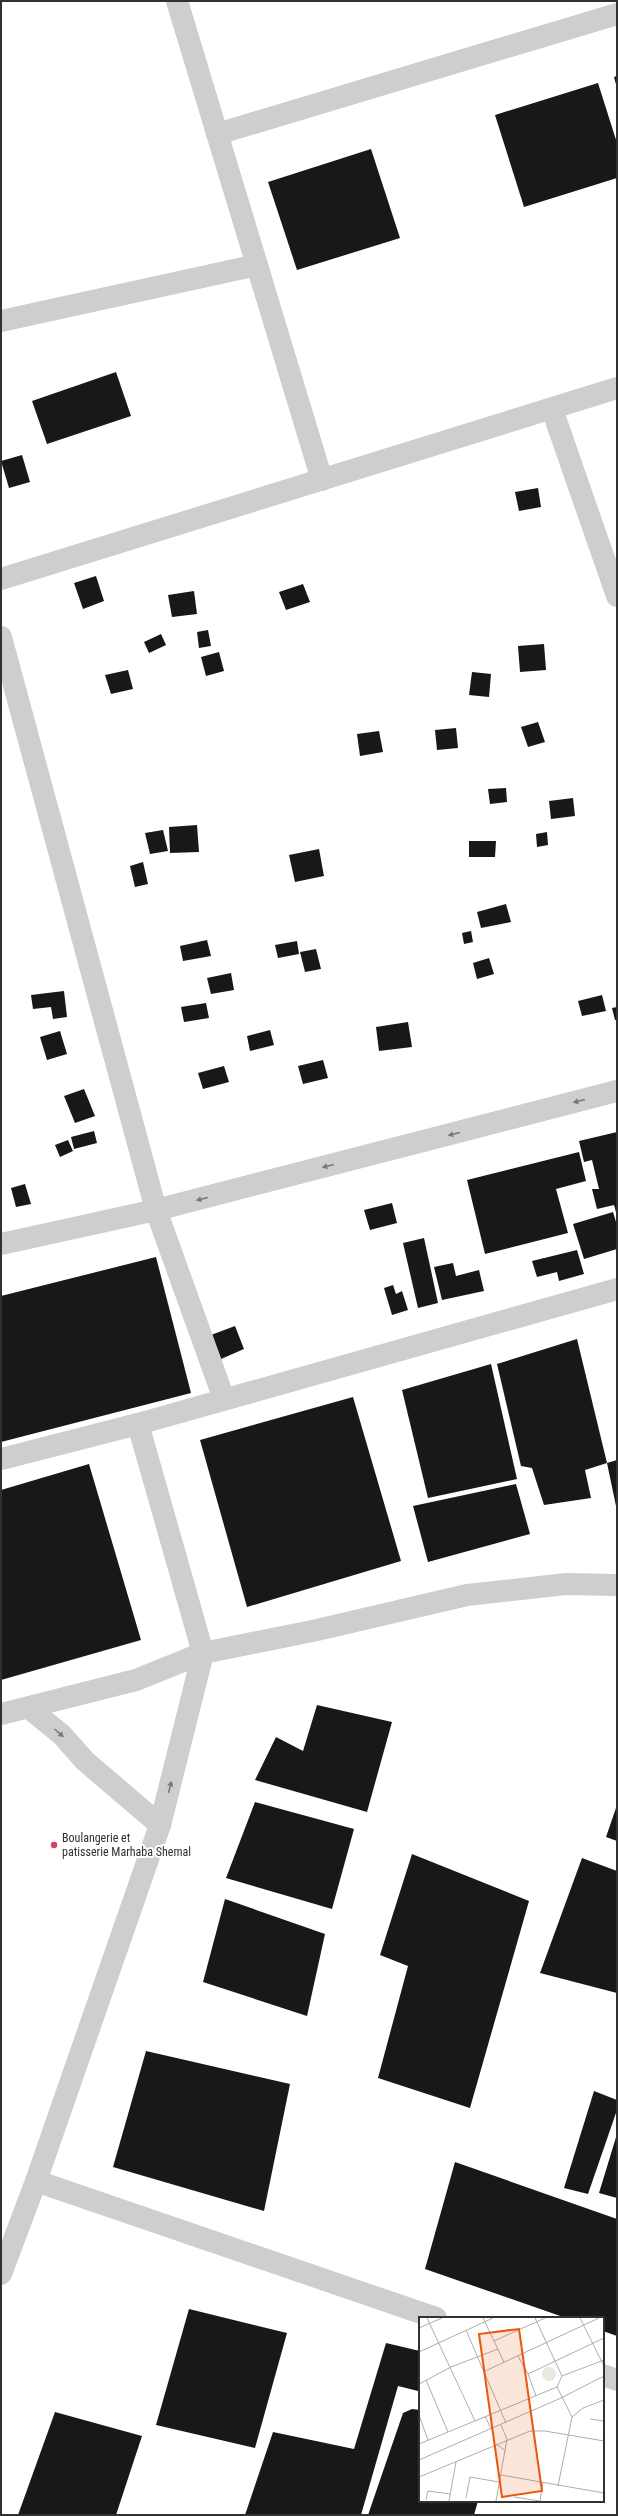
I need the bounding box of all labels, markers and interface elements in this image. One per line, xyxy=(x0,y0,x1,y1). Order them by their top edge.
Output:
one-way arrow xyxy=(573,1099,586,1105)
one-way arrow xyxy=(447,1131,459,1137)
one-way arrow xyxy=(321,1164,334,1170)
one-way arrow xyxy=(195,1196,208,1202)
one-way arrow xyxy=(54,1728,64,1737)
one-way arrow xyxy=(167,1781,173,1793)
place label: Boulangerie et patisserie Marhaba Shemal xyxy=(62,1831,191,1859)
marker: Boulangerie et patisserie Marhaba Shemal xyxy=(49,1840,59,1850)
inset map xyxy=(419,2317,604,2502)

